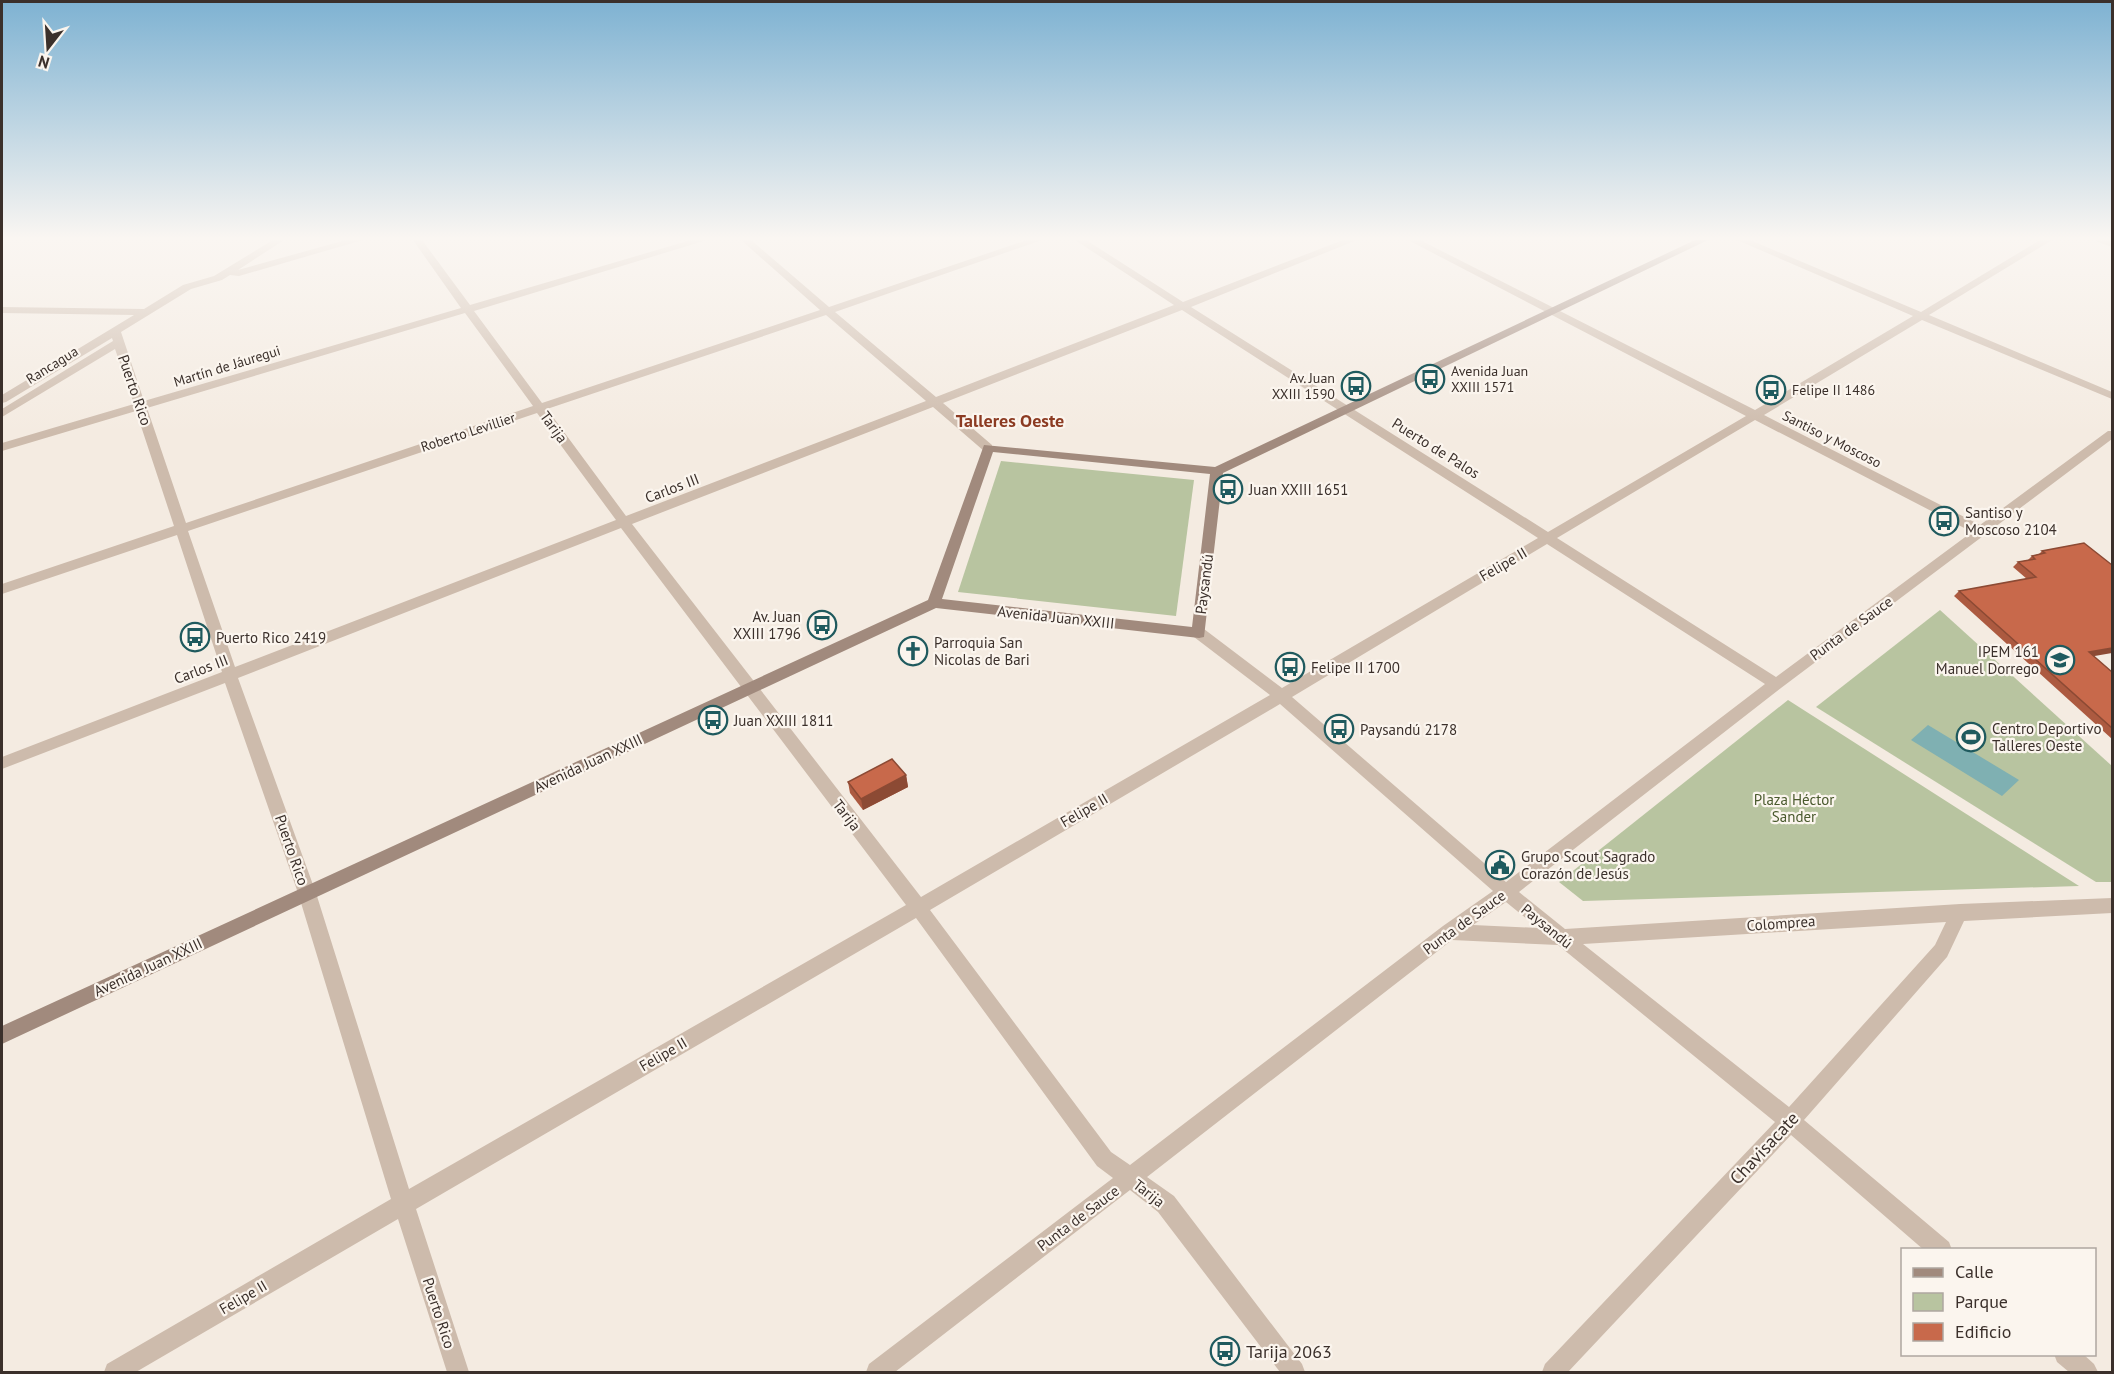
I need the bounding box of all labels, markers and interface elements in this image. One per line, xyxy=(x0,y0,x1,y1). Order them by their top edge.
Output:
north arrow xyxy=(18,18,78,78)
text: N xyxy=(36,51,52,73)
street label: Martín de Jáuregui xyxy=(171,341,283,391)
street label: Rancagua xyxy=(23,342,81,388)
street label: Puerto Rico xyxy=(114,352,156,428)
place label: Avenida Juan XXIII 1571 xyxy=(1451,362,1528,396)
bus stop icon: Avenida Juan XXIII 1571 xyxy=(1414,363,1446,395)
place label: Av. Juan XXIII 1590 xyxy=(1272,369,1335,403)
bus stop icon: Av. Juan XXIII 1590 xyxy=(1340,370,1372,402)
bus stop icon: Felipe II 1486 xyxy=(1755,374,1787,406)
place label: Felipe II 1486 xyxy=(1792,381,1875,399)
street label: Santiso y Moscoso xyxy=(1780,406,1884,472)
street label: Tarija xyxy=(536,407,572,447)
street label: Roberto Levillier xyxy=(418,408,518,456)
district label: Talleres Oeste xyxy=(956,409,1064,432)
street label: Puerto de Palos xyxy=(1389,413,1483,483)
street label: Carlos III xyxy=(642,469,702,507)
bus stop icon: Juan XXIII 1651 xyxy=(1212,473,1244,505)
place label: Juan XXIII 1651 xyxy=(1248,480,1349,499)
place label: Santiso y Moscoso 2104 xyxy=(1965,503,2057,539)
bus stop icon: Santiso y Moscoso 2104 xyxy=(1928,505,1960,537)
street label: Felipe II xyxy=(1476,543,1530,585)
street label: Paysandú xyxy=(1191,553,1217,615)
street label: Punta de Sauce xyxy=(1806,592,1896,664)
street label: Avenida Juan XXIII xyxy=(997,601,1115,633)
place label: Av. Juan XXIII 1796 xyxy=(733,607,801,643)
bus stop icon: Av. Juan XXIII 1796 xyxy=(806,609,838,641)
bus stop icon: Puerto Rico 2419 xyxy=(179,621,211,653)
place label: Puerto Rico 2419 xyxy=(216,628,326,647)
place label: Parroquia San Nicolas de Bari xyxy=(934,633,1030,669)
church icon: Parroquia San Nicolas de Bari xyxy=(897,635,929,667)
place label: IPEM 161 Manuel Dorrego xyxy=(1936,642,2039,678)
school or university icon: IPEM 161 Manuel Dorrego xyxy=(2044,644,2076,676)
street label: Carlos III xyxy=(171,650,231,688)
bus stop icon: Felipe II 1700 xyxy=(1274,651,1306,683)
place label: Felipe II 1700 xyxy=(1311,658,1400,677)
bus stop icon: Juan XXIII 1811 xyxy=(697,704,729,736)
place label: Juan XXIII 1811 xyxy=(733,711,834,730)
bus stop icon: Paysandú 2178 xyxy=(1323,713,1355,745)
place label: Centro Deportivo Talleres Oeste xyxy=(1992,719,2101,755)
place label: Paysandú 2178 xyxy=(1360,720,1457,739)
sports icon: Centro Deportivo Talleres Oeste xyxy=(1955,721,1987,753)
street label: Avenida Juan XXIII xyxy=(531,730,645,796)
street label: Felipe II xyxy=(1057,789,1111,831)
park label: Plaza Héctor Sander xyxy=(1754,790,1834,826)
street label: Tarija xyxy=(829,795,865,835)
street label: Puerto Rico xyxy=(271,812,313,888)
place label: Grupo Scout Sagrado Corazón de Jesús xyxy=(1521,847,1655,883)
public building icon: Grupo Scout Sagrado Corazón de Jesús xyxy=(1484,849,1516,881)
street label: Punta de Sauce xyxy=(1419,886,1509,958)
street label: Paysandú xyxy=(1518,900,1576,952)
street label: Colomprea xyxy=(1746,911,1816,935)
street label: Avenida Juan XXIII xyxy=(91,934,205,1000)
street label: Felipe II xyxy=(636,1033,690,1075)
street label: Chavisacate xyxy=(1725,1107,1803,1189)
street label: Tarija xyxy=(1129,1175,1169,1211)
street label: Punta de Sauce xyxy=(1033,1181,1123,1255)
legend xyxy=(1901,1248,2096,1356)
text: Calle xyxy=(1955,1260,1994,1283)
street label: Puerto Rico xyxy=(419,1275,459,1351)
street label: Felipe II xyxy=(216,1276,270,1318)
text: Parque xyxy=(1955,1290,2008,1313)
text: Edificio xyxy=(1955,1320,2011,1343)
bus stop icon: Tarija 2063 xyxy=(1209,1335,1241,1367)
place label: Tarija 2063 xyxy=(1246,1340,1332,1363)

